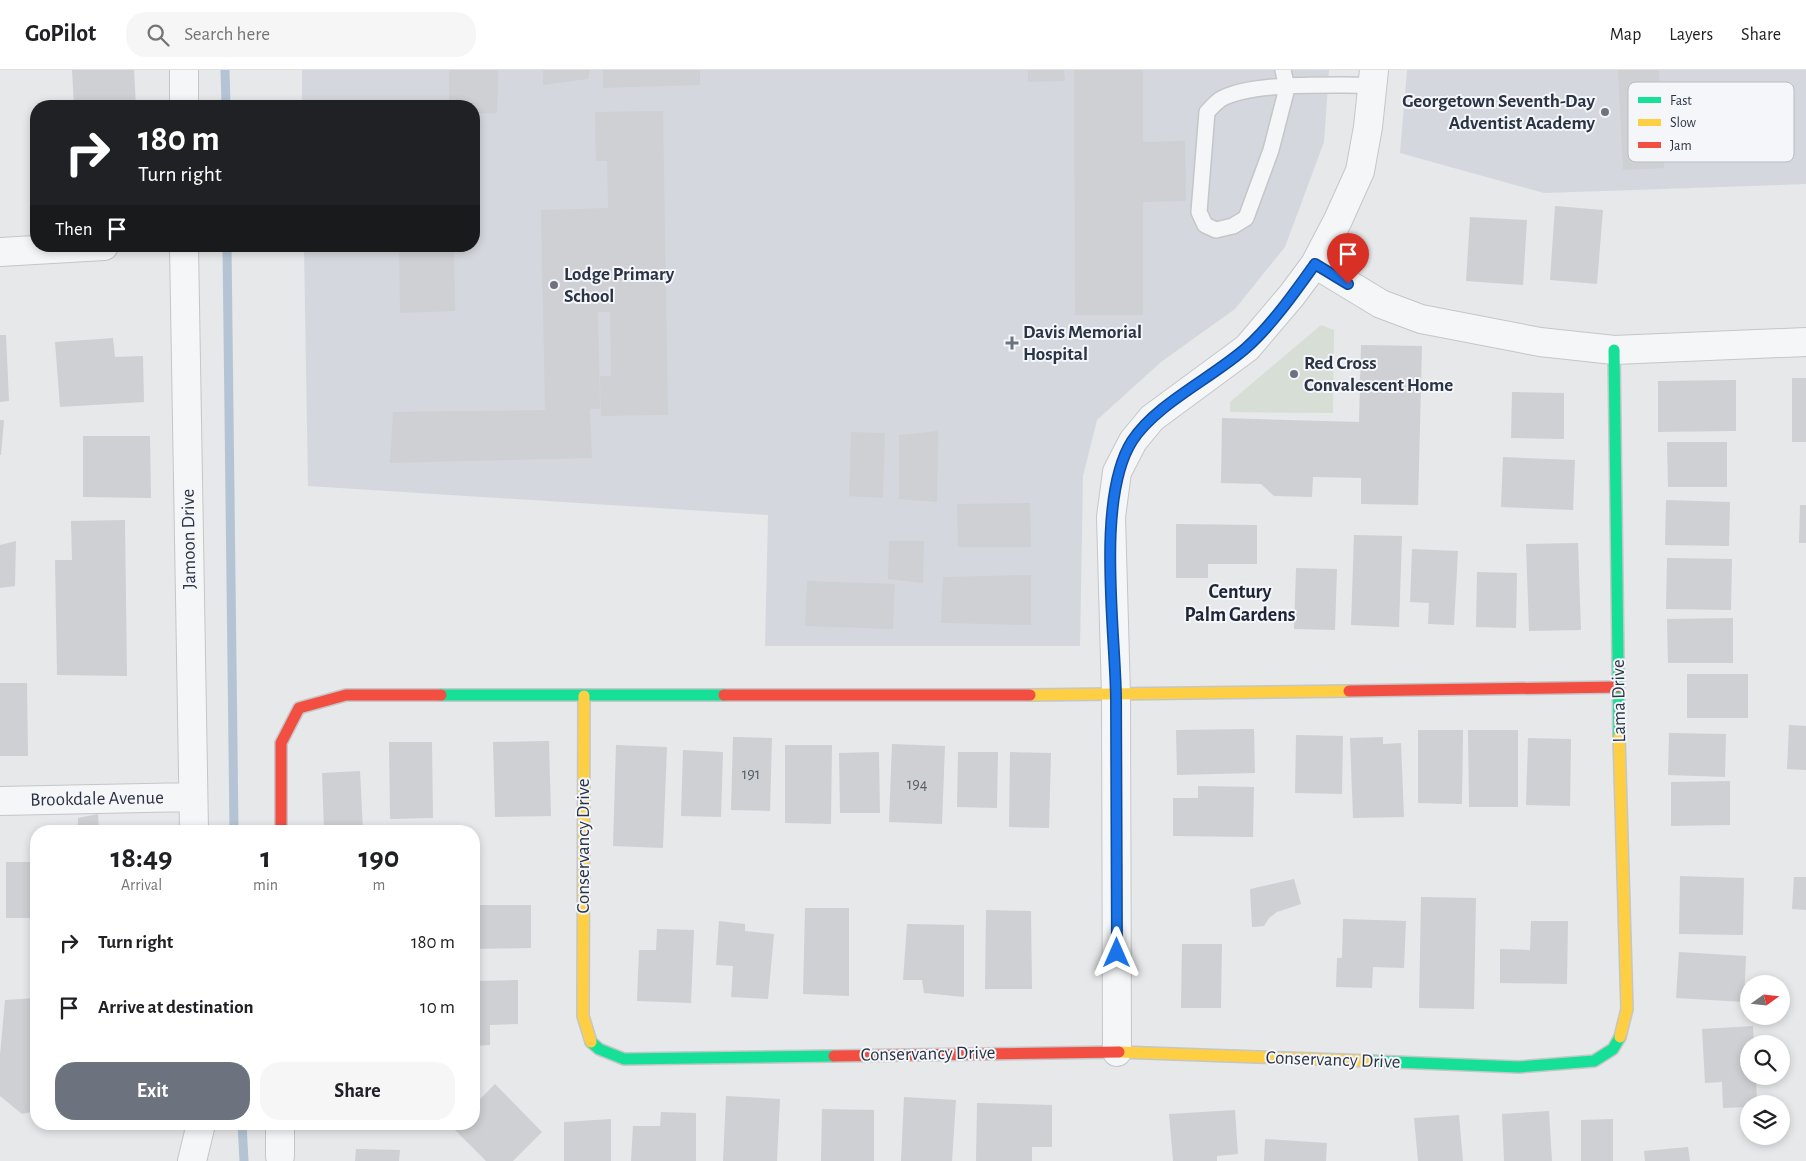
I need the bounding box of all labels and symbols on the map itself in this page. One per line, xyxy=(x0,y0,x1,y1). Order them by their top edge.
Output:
legend xyxy=(1628,82,1794,162)
place label: Georgetown Seventh-Day Adventist Academy xyxy=(1402,92,1595,133)
text: Fast xyxy=(1670,94,1692,108)
marker: Georgetown Seventh-Day Adventist Academy xyxy=(1599,106,1611,118)
text: Slow xyxy=(1670,116,1697,130)
text: Jam xyxy=(1670,139,1692,153)
pin xyxy=(1327,233,1369,284)
place label: Lodge Primary School xyxy=(564,265,675,306)
marker: Lodge Primary School xyxy=(548,279,560,291)
place label: Davis Memorial Hospital xyxy=(1023,323,1142,364)
marker: Davis Memorial Hospital xyxy=(1005,336,1019,350)
place label: Red Cross Convalescent Home xyxy=(1304,354,1453,395)
marker: Red Cross Convalescent Home xyxy=(1288,368,1300,380)
street label: Jamoon Drive xyxy=(179,489,199,589)
district label: Century Palm Gardens xyxy=(1184,582,1296,625)
street label: Lama Drive xyxy=(1609,659,1629,743)
house number: 191 xyxy=(742,766,760,782)
house number: 194 xyxy=(907,776,928,792)
street label: Conservancy Drive xyxy=(574,779,593,913)
street label: Brookdale Avenue xyxy=(30,788,164,810)
position arrow xyxy=(1090,926,1142,978)
north arrow xyxy=(1740,975,1790,1025)
street label: Conservancy Drive xyxy=(860,1043,996,1065)
street label: Conservancy Drive xyxy=(1265,1048,1401,1072)

